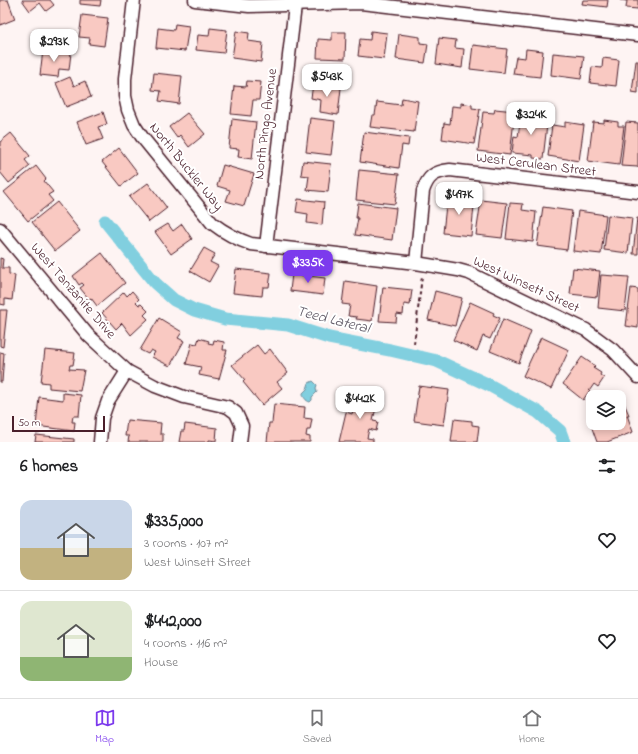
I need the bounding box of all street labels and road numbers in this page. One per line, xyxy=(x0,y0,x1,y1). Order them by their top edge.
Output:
street label: North Pingo Avenue xyxy=(249,67,284,181)
street label: North Buckler Way xyxy=(143,118,228,216)
street label: West Cerulean Street xyxy=(475,147,597,183)
street label: West Tanzanite Drive xyxy=(25,238,121,344)
street label: West Winsett Street xyxy=(469,251,583,319)

